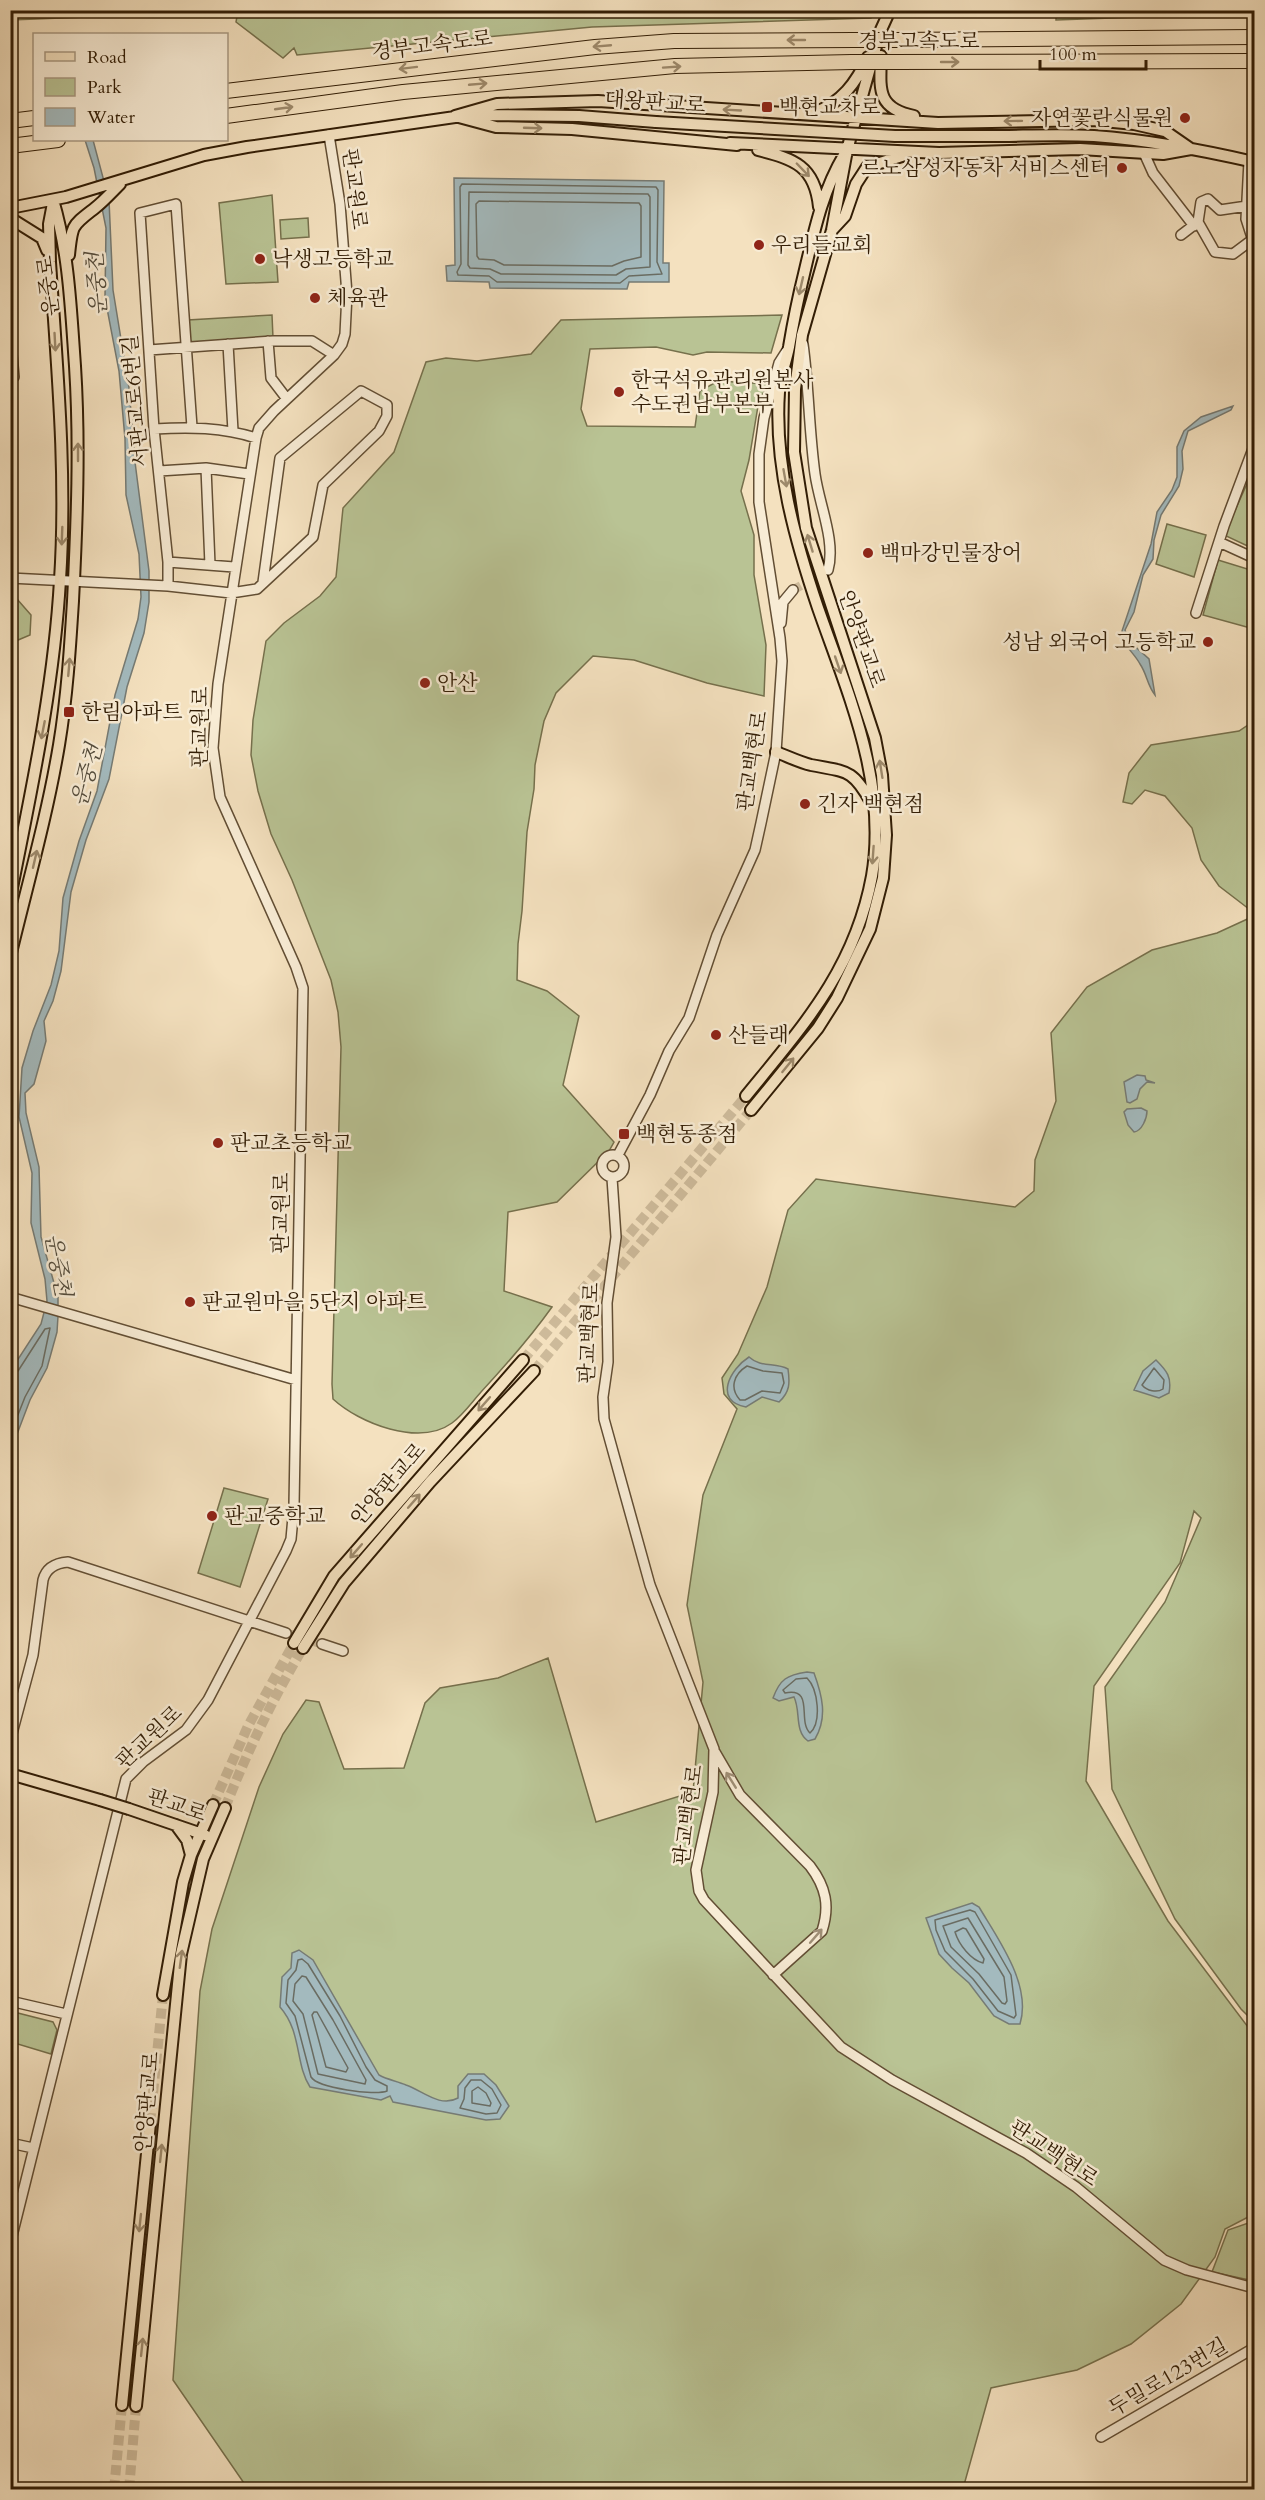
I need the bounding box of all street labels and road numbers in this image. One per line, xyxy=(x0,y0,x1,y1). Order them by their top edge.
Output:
street label: 경부고속도로 xyxy=(370,24,494,67)
street label: 경부고속도로 xyxy=(858,27,980,56)
street label: 대왕판교로 xyxy=(603,84,707,121)
street label: 판교원로 xyxy=(335,147,374,231)
street label: 운중로 xyxy=(30,254,67,318)
street label: 서판교로6번길 xyxy=(115,334,156,468)
street label: 안양판교로 xyxy=(831,586,892,692)
street label: 판교원로 xyxy=(185,686,216,768)
street label: 판교백현로 xyxy=(730,709,775,813)
street label: 판교원로 xyxy=(266,1172,297,1254)
street label: 판교백현로 xyxy=(572,1282,607,1384)
street label: 안양판교로 xyxy=(344,1437,433,1532)
street label: 판교원로 xyxy=(110,1699,189,1776)
street label: 판교백현로 xyxy=(667,1763,710,1867)
street label: 판교로 xyxy=(143,1782,210,1829)
street label: 안양판교로 xyxy=(129,2050,166,2154)
street label: 판교백현로 xyxy=(1004,2113,1104,2194)
street label: 두밀로123번길 xyxy=(1103,2331,1233,2423)

